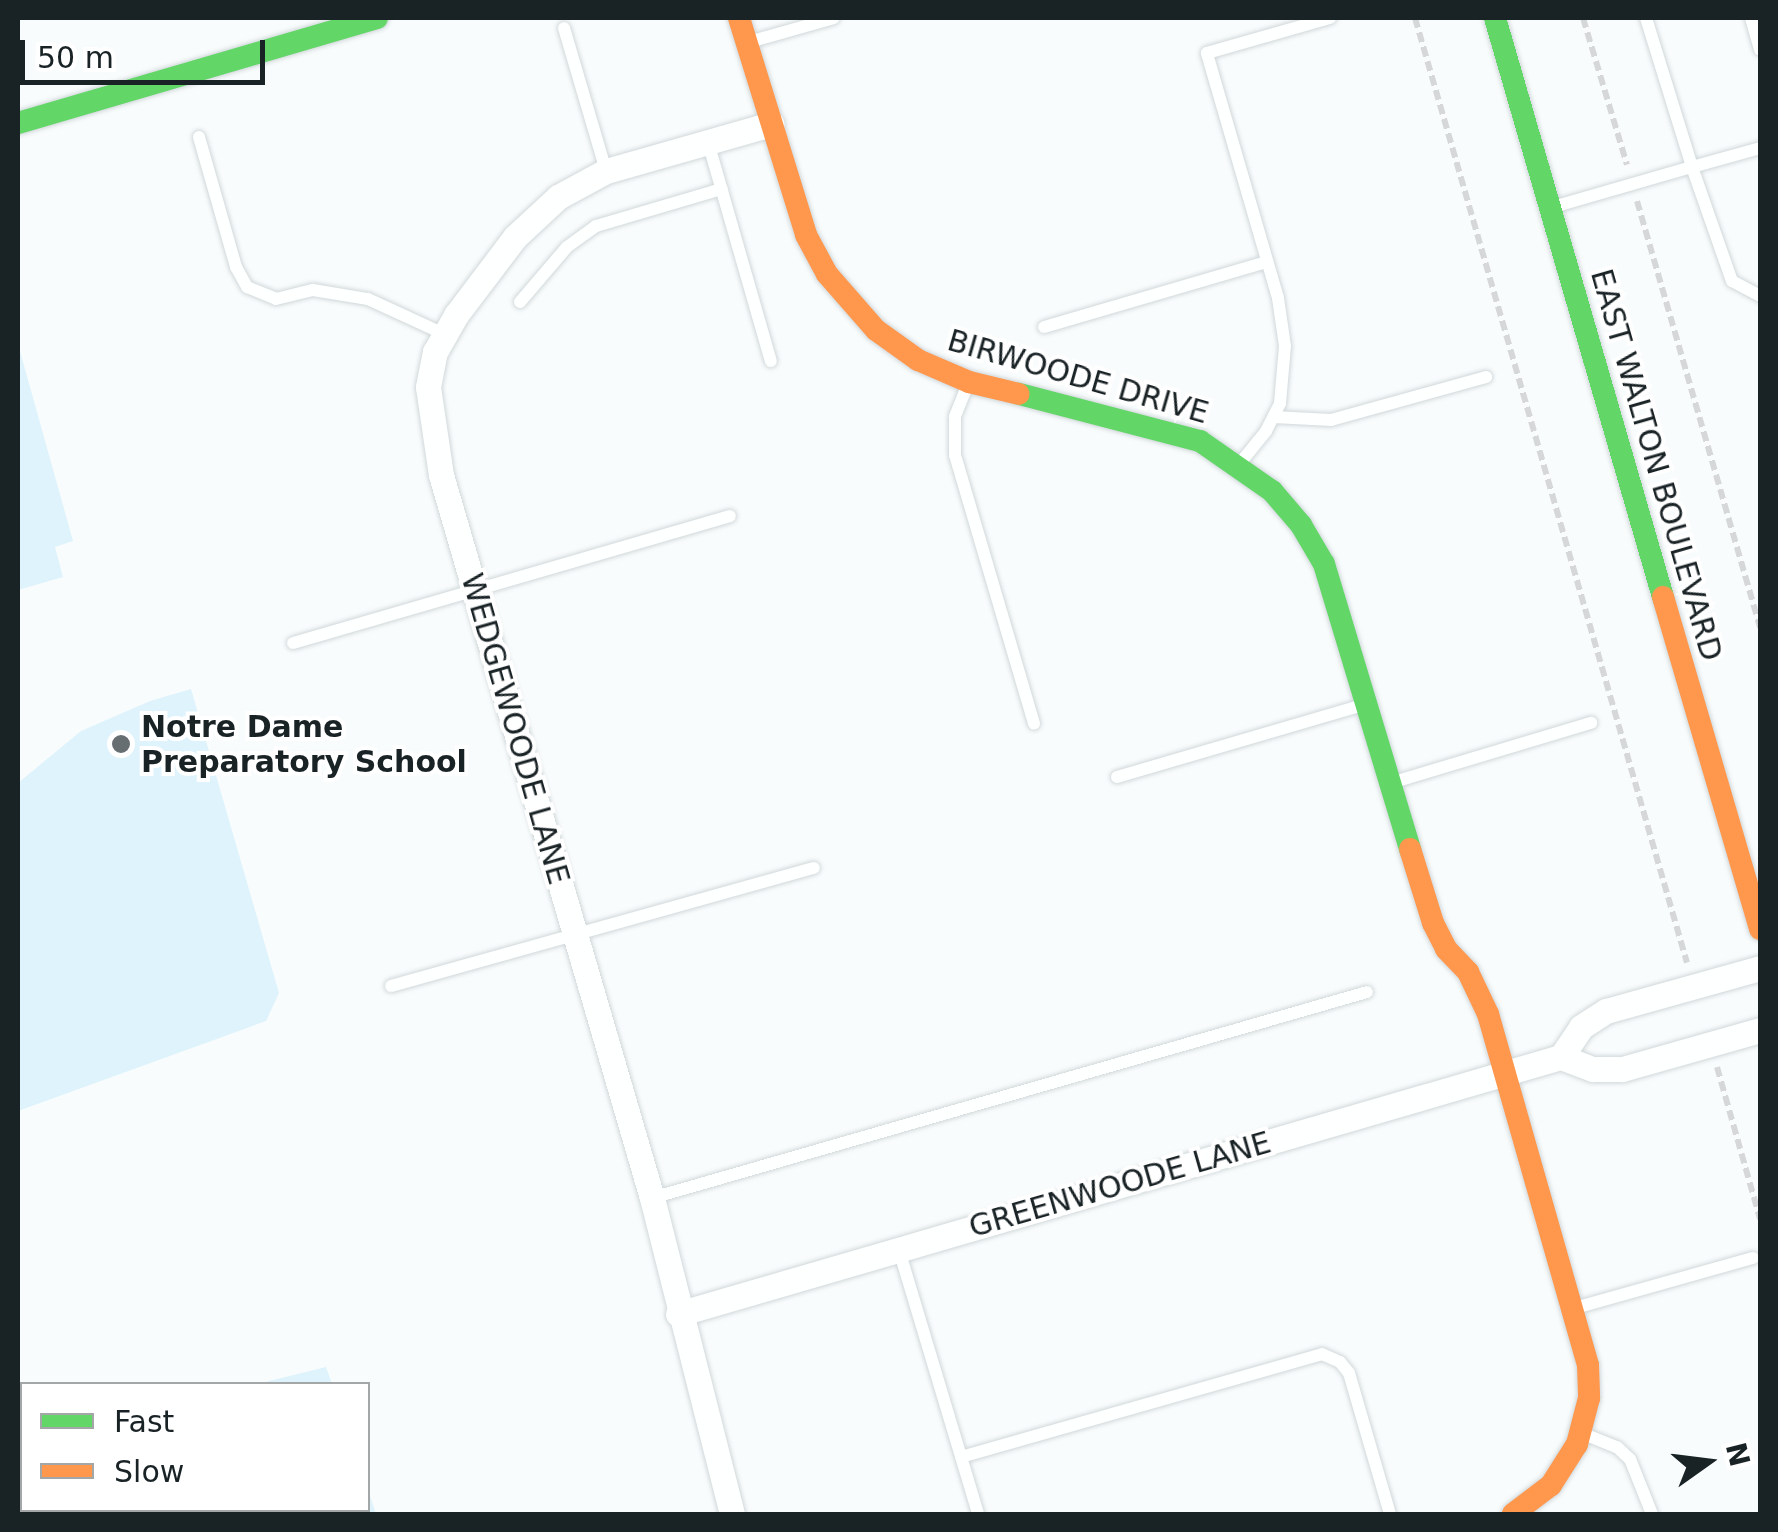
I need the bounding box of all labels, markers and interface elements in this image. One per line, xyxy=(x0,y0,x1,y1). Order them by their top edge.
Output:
scale bar xyxy=(25,20,270,82)
text: 50 m xyxy=(37,40,114,75)
street label: EAST WALTON BOULEVARD xyxy=(1583,265,1729,665)
street label: BIRWOODE DRIVE xyxy=(943,323,1213,431)
street label: WEDGEWOODE LANE xyxy=(453,569,577,889)
place label: Notre Dame Preparatory School xyxy=(141,709,467,780)
marker: Notre Dame Preparatory School xyxy=(110,733,132,755)
street label: GREENWOODE LANE xyxy=(965,1125,1275,1245)
legend xyxy=(20,1382,370,1512)
text: Fast xyxy=(114,1404,174,1439)
north arrow xyxy=(1658,1412,1758,1512)
text: N xyxy=(1719,1439,1756,1470)
text: Slow xyxy=(114,1454,184,1489)

